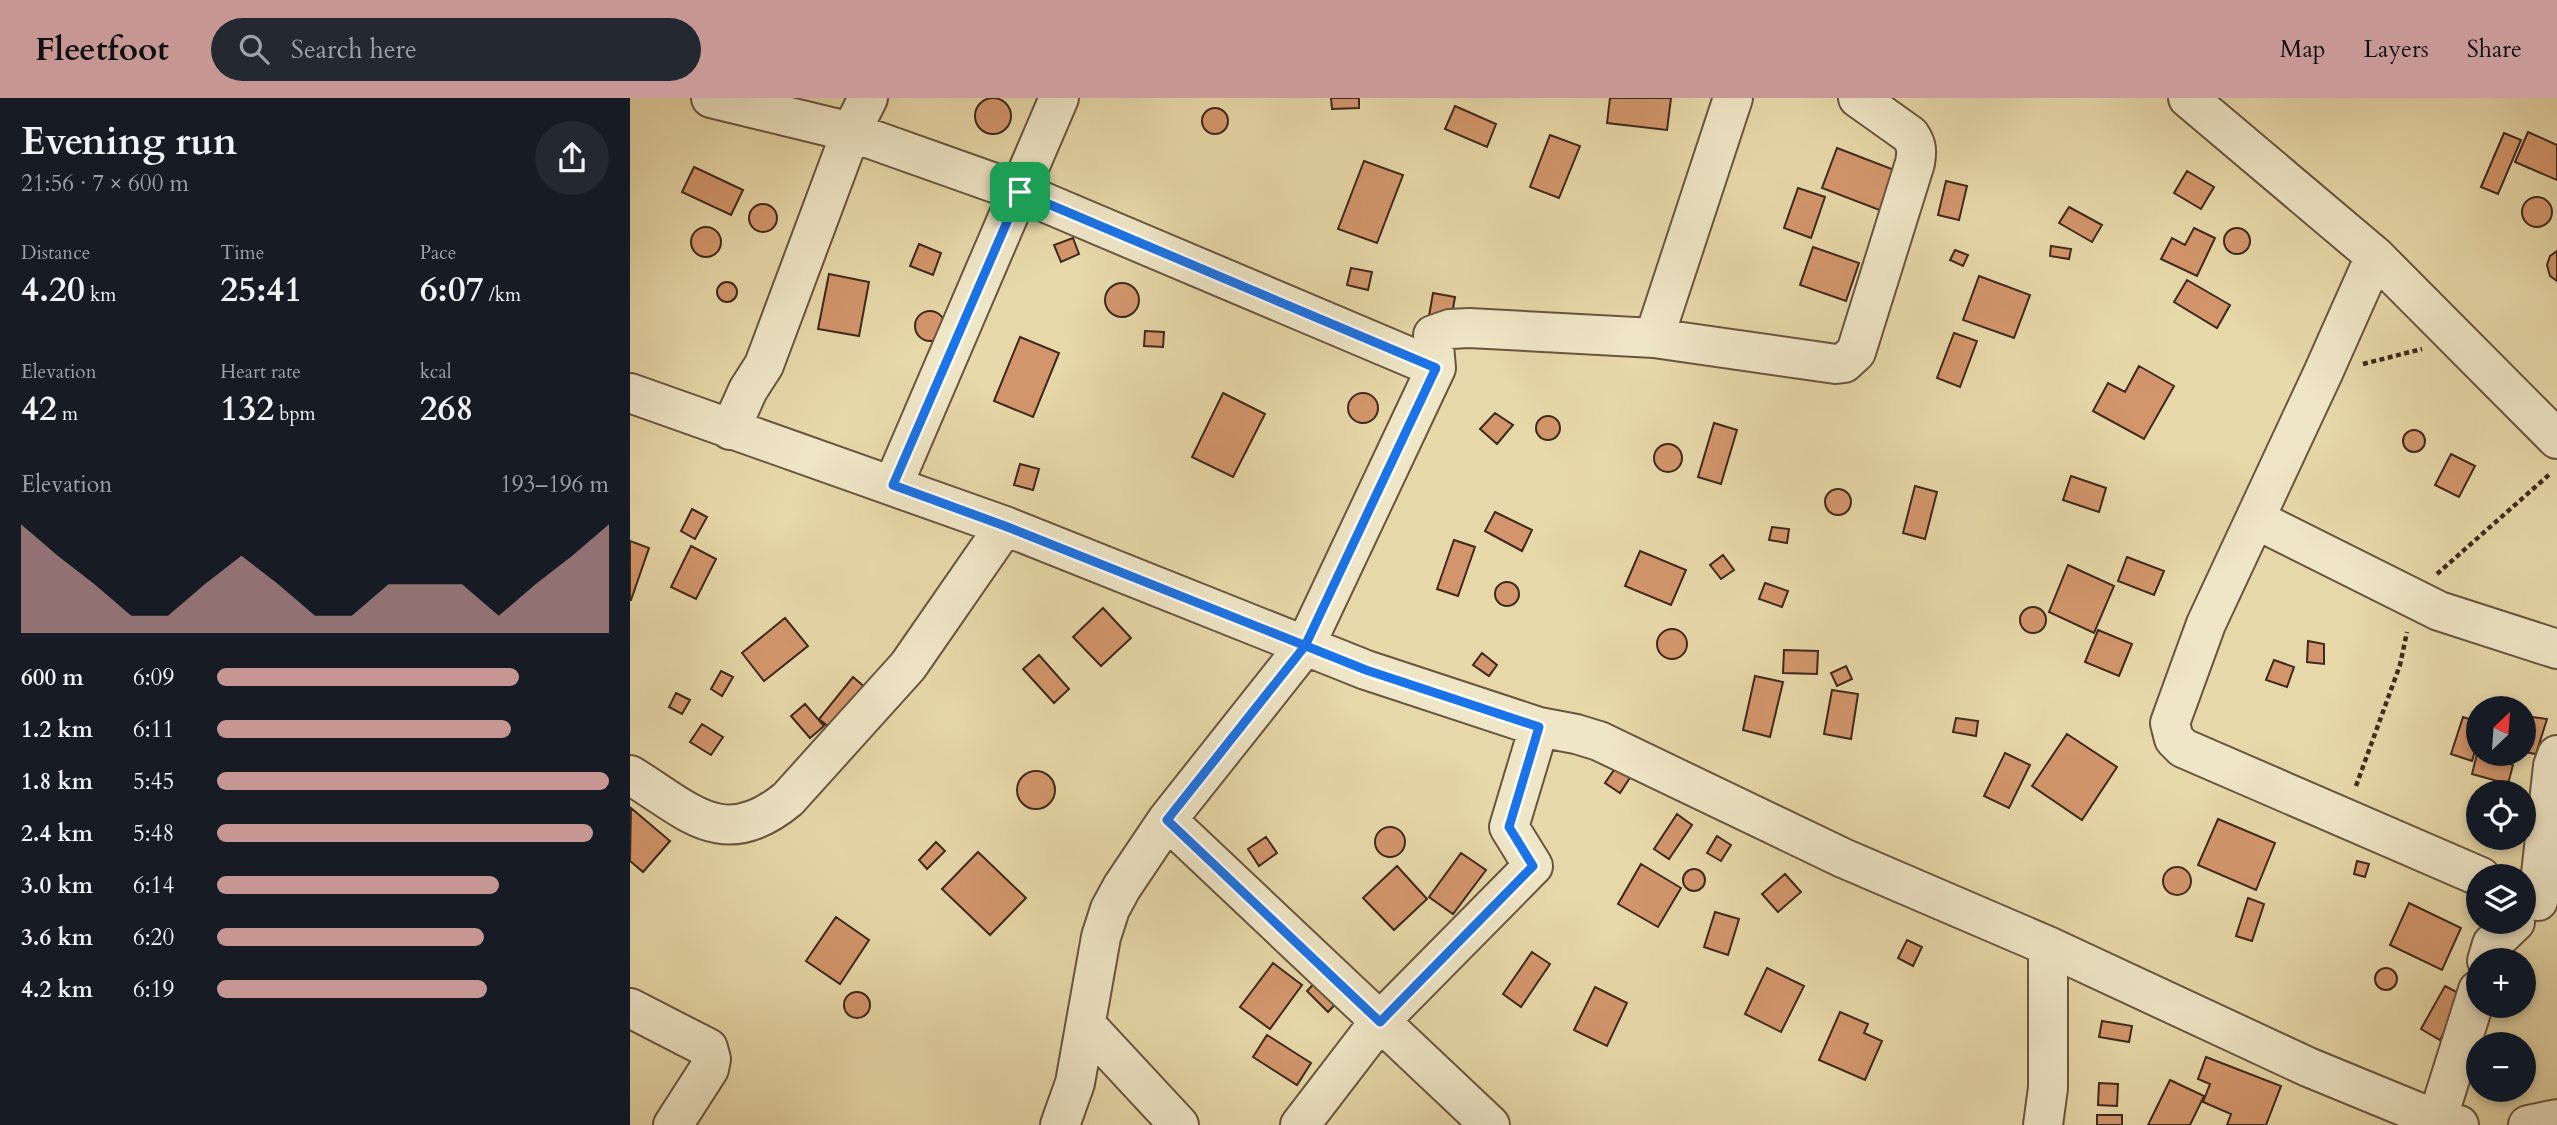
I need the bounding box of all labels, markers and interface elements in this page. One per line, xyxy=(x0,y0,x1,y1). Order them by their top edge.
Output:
search box xyxy=(211,18,701,81)
text: Fleetfoot xyxy=(35,27,169,72)
icon: search xyxy=(235,30,273,68)
text: Search here xyxy=(291,32,417,67)
text: Map xyxy=(2280,33,2326,66)
text: Layers xyxy=(2364,33,2429,66)
text: Share xyxy=(2467,33,2522,66)
text: Evening run xyxy=(21,116,237,168)
button: share xyxy=(535,121,609,195)
pin xyxy=(990,162,1050,222)
text: 21:56 · 7 × 600 m xyxy=(21,168,189,199)
icon: arrive xyxy=(1001,173,1039,211)
text: Distance xyxy=(21,240,90,266)
text: Time xyxy=(220,240,264,266)
text: Pace xyxy=(420,240,456,266)
text: 4.20 xyxy=(21,266,85,314)
text: 25:41 xyxy=(220,266,302,314)
text: 6:07 xyxy=(420,266,484,314)
text: km xyxy=(85,282,116,308)
text: /km xyxy=(484,282,521,308)
text: Elevation xyxy=(21,359,96,385)
text: Heart rate xyxy=(220,359,301,385)
text: kcal xyxy=(420,359,452,385)
text: 42 xyxy=(21,385,57,433)
text: 132 xyxy=(220,385,274,433)
text: 268 xyxy=(420,385,473,433)
text: m xyxy=(57,401,78,427)
text: bpm xyxy=(274,401,316,427)
text: Elevation xyxy=(21,469,112,500)
text: 193–196 m xyxy=(500,469,609,500)
text: 600 m xyxy=(21,662,84,693)
text: 6:09 xyxy=(133,662,174,693)
north arrow xyxy=(2466,696,2536,766)
map controls xyxy=(2466,696,2536,1102)
text: 1.2 km xyxy=(21,714,93,745)
text: 6:11 xyxy=(133,714,174,745)
text: 1.8 km xyxy=(21,766,93,797)
text: 5:45 xyxy=(133,766,174,797)
button: locate xyxy=(2466,780,2536,850)
text: 2.4 km xyxy=(21,818,93,849)
text: 5:48 xyxy=(133,818,174,849)
button: layers xyxy=(2466,864,2536,934)
text: 3.0 km xyxy=(21,870,93,901)
text: 6:14 xyxy=(133,870,174,901)
text: 3.6 km xyxy=(21,922,93,953)
text: 6:20 xyxy=(133,922,174,953)
button: + xyxy=(2466,948,2536,1018)
text: 4.2 km xyxy=(21,974,93,1005)
text: 6:19 xyxy=(133,974,174,1005)
button: − xyxy=(2466,1032,2536,1102)

